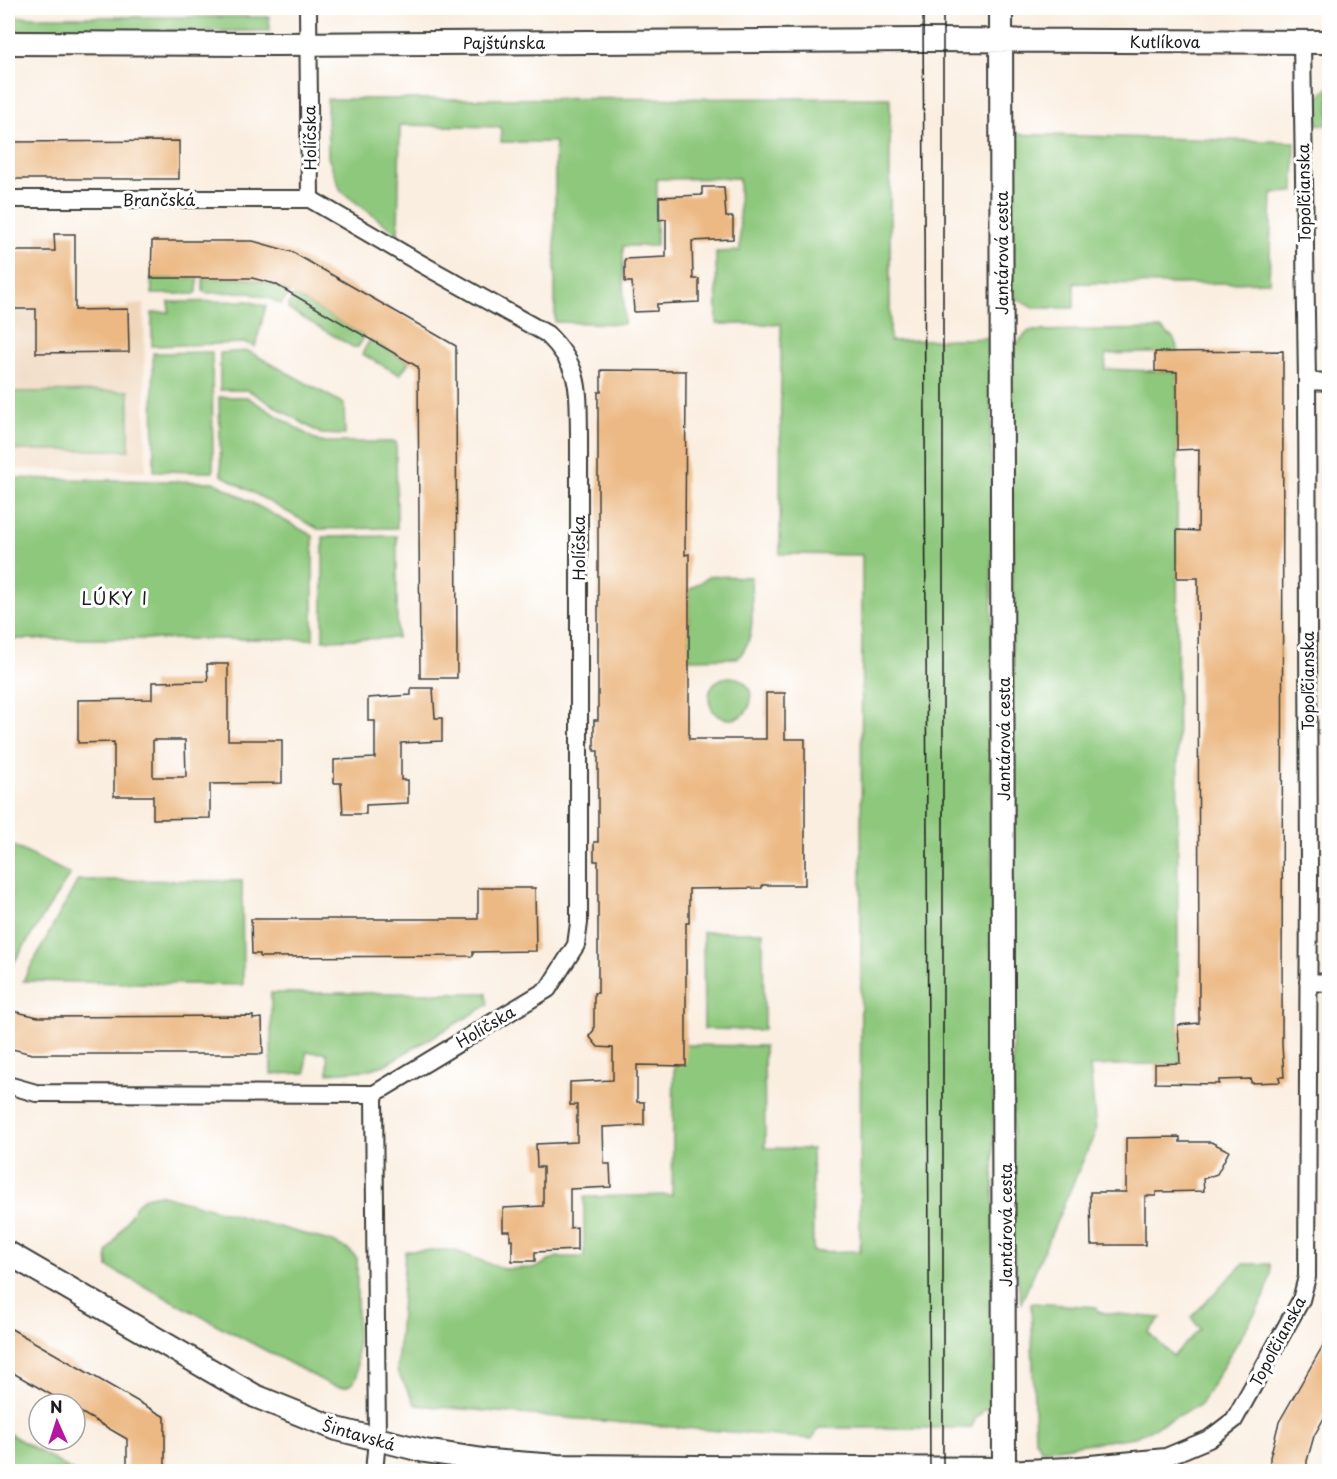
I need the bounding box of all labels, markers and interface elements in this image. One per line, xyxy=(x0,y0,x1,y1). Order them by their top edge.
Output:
street label: Kutlíkova xyxy=(1130,29,1201,53)
street label: Pajštúnska xyxy=(463,30,545,54)
street label: Holíčska xyxy=(296,105,322,171)
street label: Topoľčianska xyxy=(1290,143,1316,243)
street label: Brančská xyxy=(123,187,195,211)
street label: Jantárová cesta xyxy=(989,191,1013,315)
street label: Holíčska xyxy=(566,515,590,581)
district label: LÚKY I xyxy=(81,584,149,611)
street label: Topoľčianska xyxy=(1295,631,1319,731)
street label: Jantárová cesta xyxy=(991,677,1015,801)
street label: Holíčska xyxy=(451,999,519,1053)
street label: Jantárová cesta xyxy=(993,1163,1017,1287)
street label: Topoľčianska xyxy=(1243,1292,1311,1390)
north arrow xyxy=(27,1392,87,1452)
text: N xyxy=(49,1394,63,1418)
street label: Šintavská xyxy=(320,1412,398,1456)

